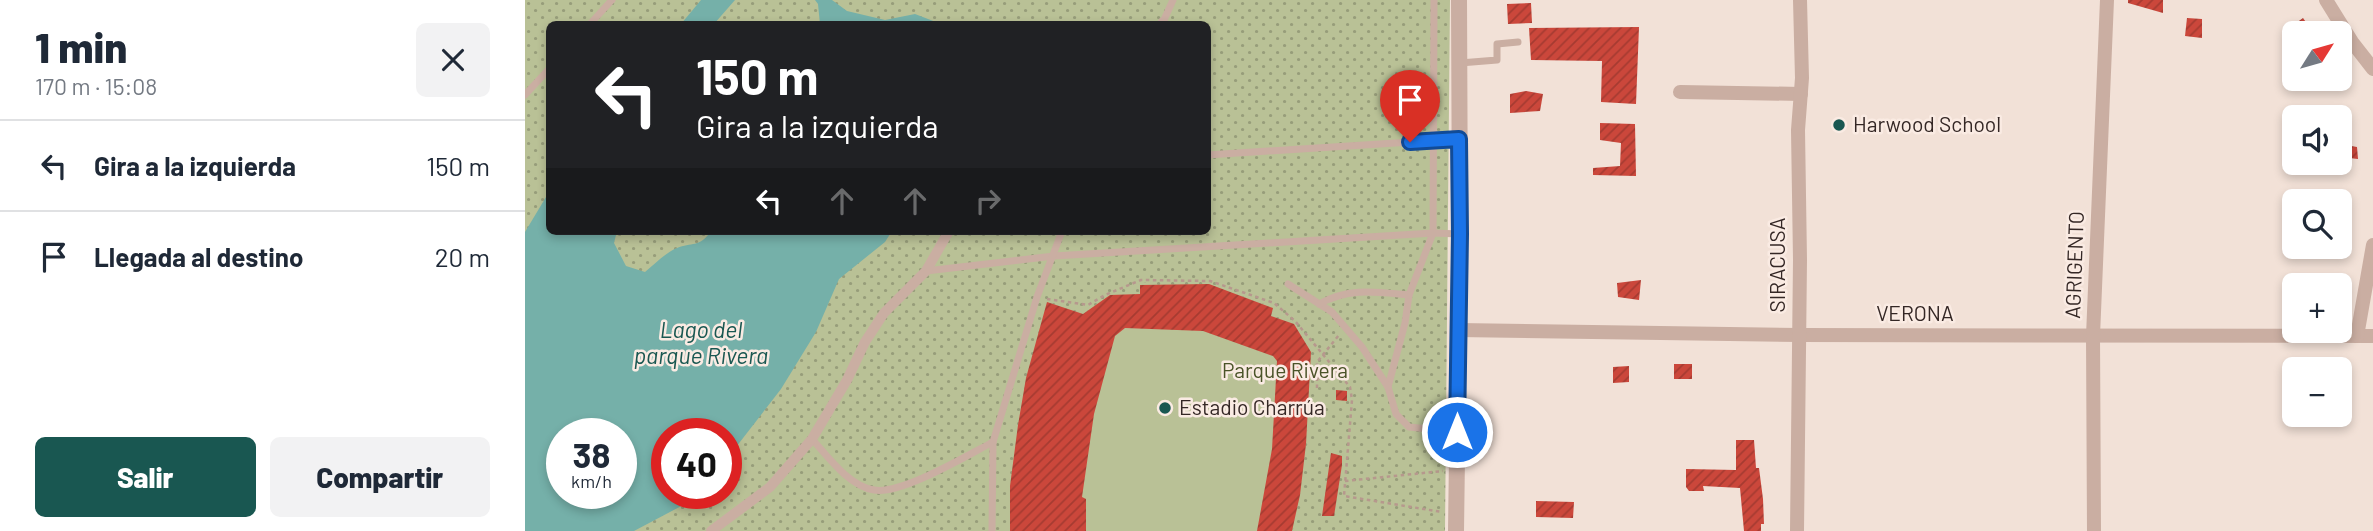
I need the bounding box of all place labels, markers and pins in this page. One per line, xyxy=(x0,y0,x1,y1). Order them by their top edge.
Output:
pin xyxy=(1380,70,1440,142)
place label: Harwood School xyxy=(1853,111,2001,136)
marker: Harwood School xyxy=(1831,117,1847,133)
place label: Estadio Charrúa xyxy=(1179,394,1325,419)
marker: Estadio Charrúa xyxy=(1157,400,1173,416)

